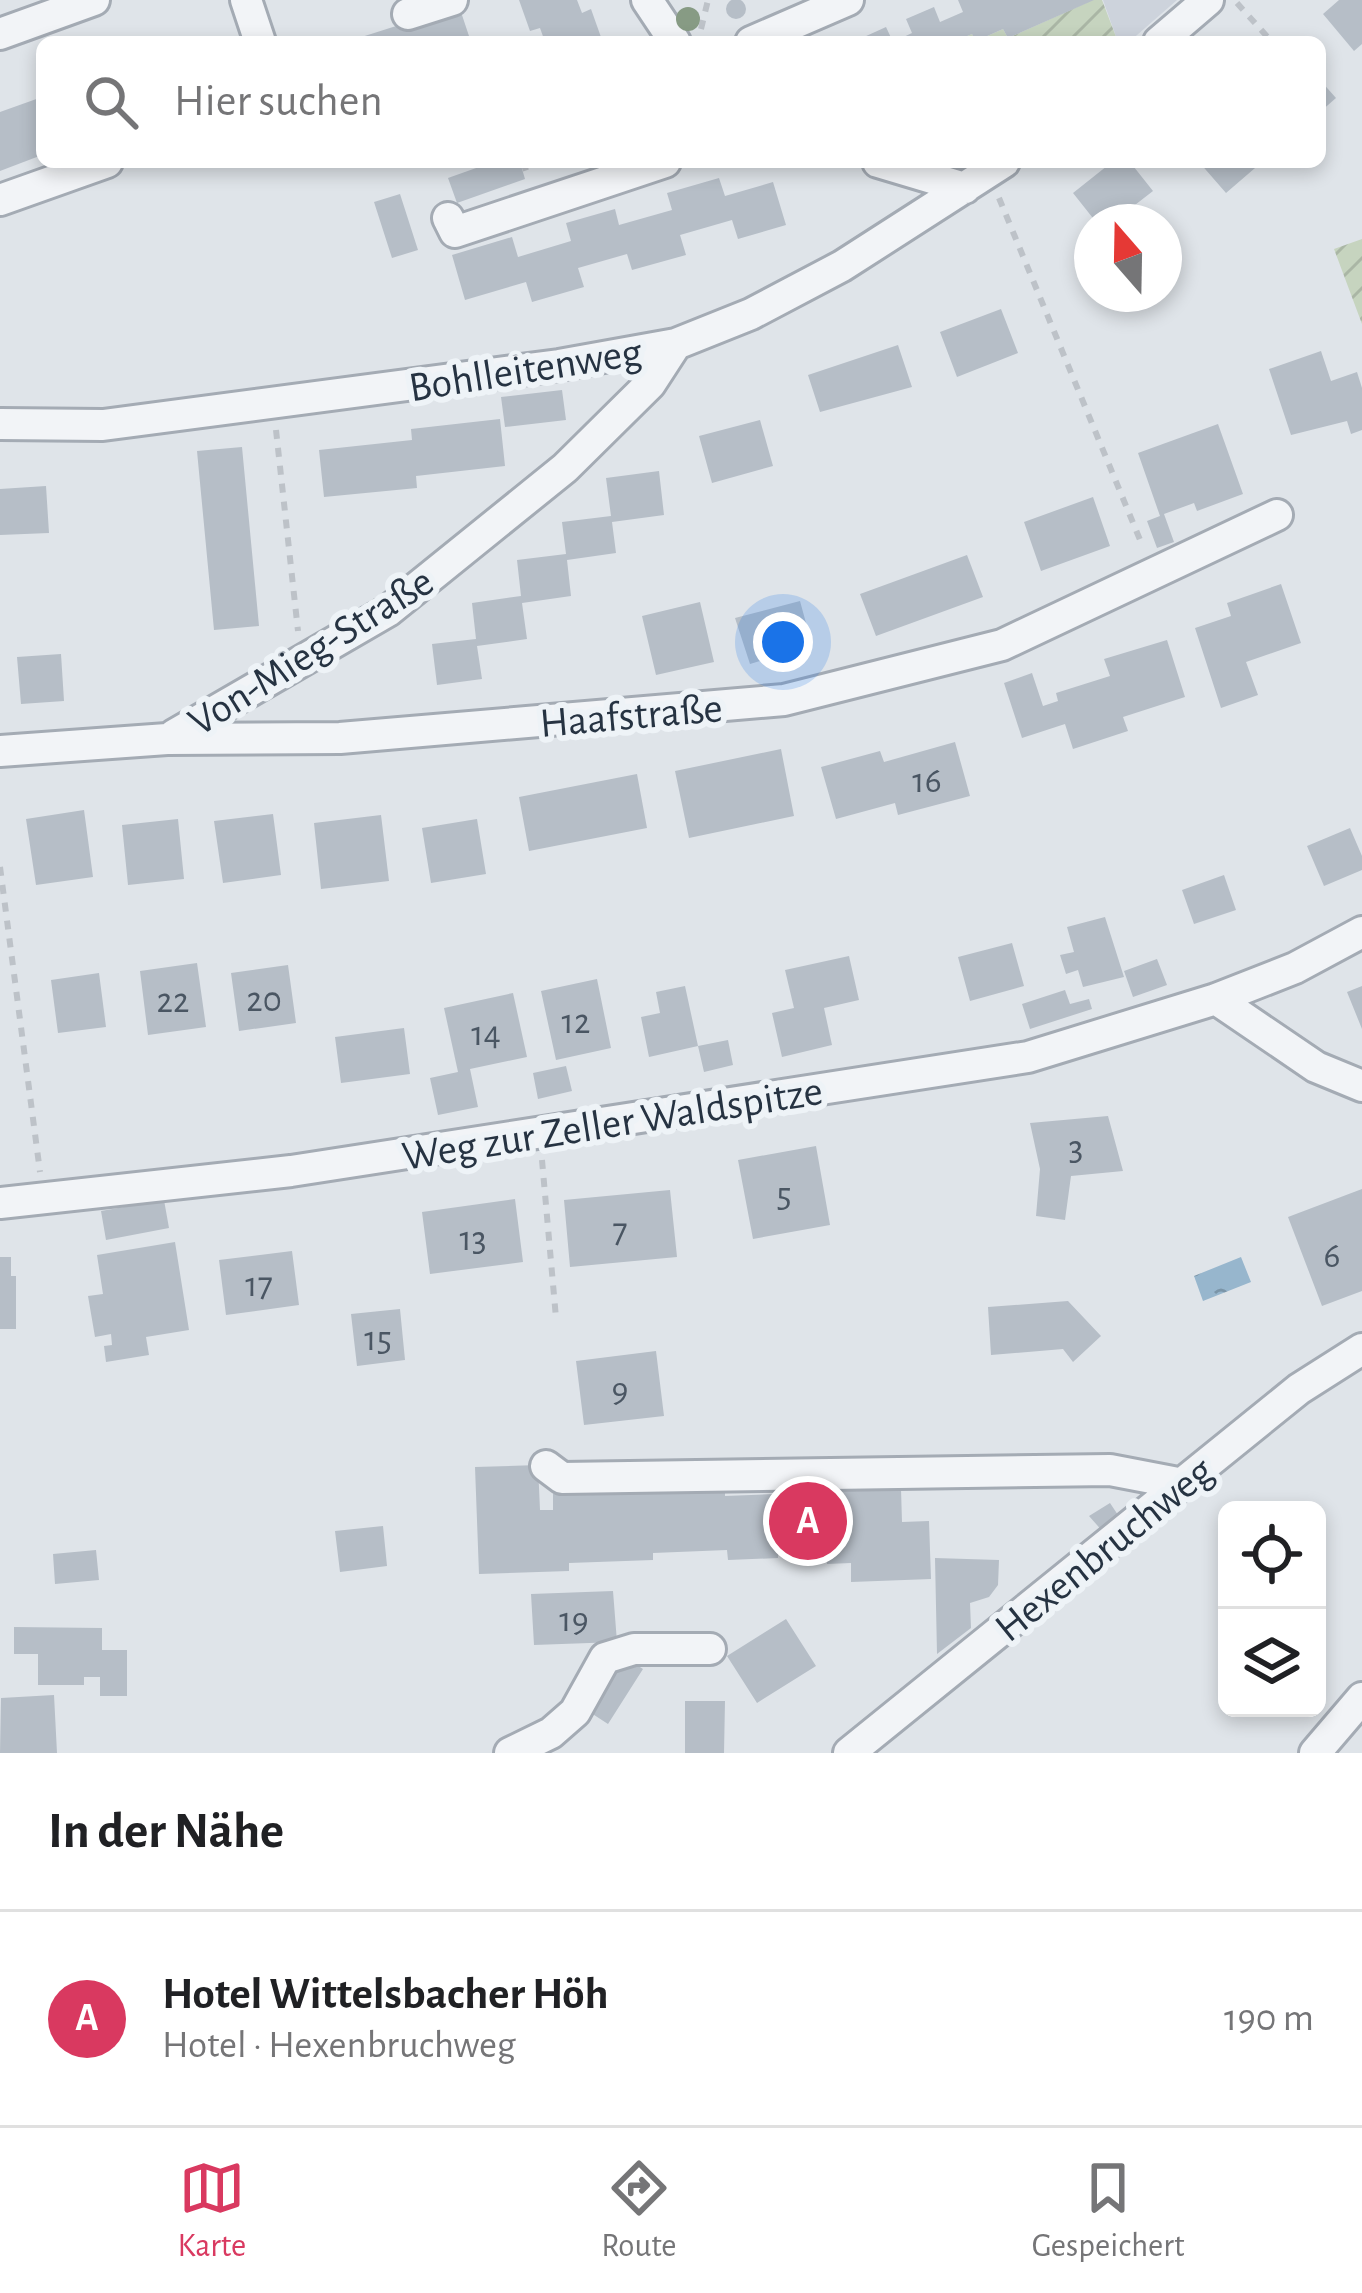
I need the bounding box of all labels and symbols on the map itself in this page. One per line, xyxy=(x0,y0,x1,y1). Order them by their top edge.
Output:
north arrow xyxy=(1074,204,1182,312)
street label: Bohlleitenweg xyxy=(406,331,645,409)
street label: Von-Mieg-Straße xyxy=(181,560,441,744)
your location xyxy=(753,612,813,672)
street label: Haafstraße xyxy=(538,687,724,745)
house number: 16 xyxy=(912,763,942,799)
house number: 20 xyxy=(246,982,282,1018)
house number: 22 xyxy=(157,983,189,1019)
house number: 12 xyxy=(562,1004,590,1040)
house number: 14 xyxy=(471,1016,501,1052)
street label: Weg zur Zeller Waldspitze xyxy=(399,1070,826,1178)
house number: 3 xyxy=(1069,1130,1083,1166)
house number: 5 xyxy=(776,1177,792,1213)
house number: 7 xyxy=(612,1213,628,1249)
house number: 13 xyxy=(459,1221,487,1257)
house number: 6 xyxy=(1324,1238,1340,1274)
house number: 17 xyxy=(245,1267,273,1303)
house number: 15 xyxy=(364,1321,392,1357)
house number: 9 xyxy=(612,1372,628,1408)
street label: Hexenbruchweg xyxy=(988,1449,1221,1650)
pin: A xyxy=(769,1476,847,1566)
house number: 19 xyxy=(559,1602,589,1638)

